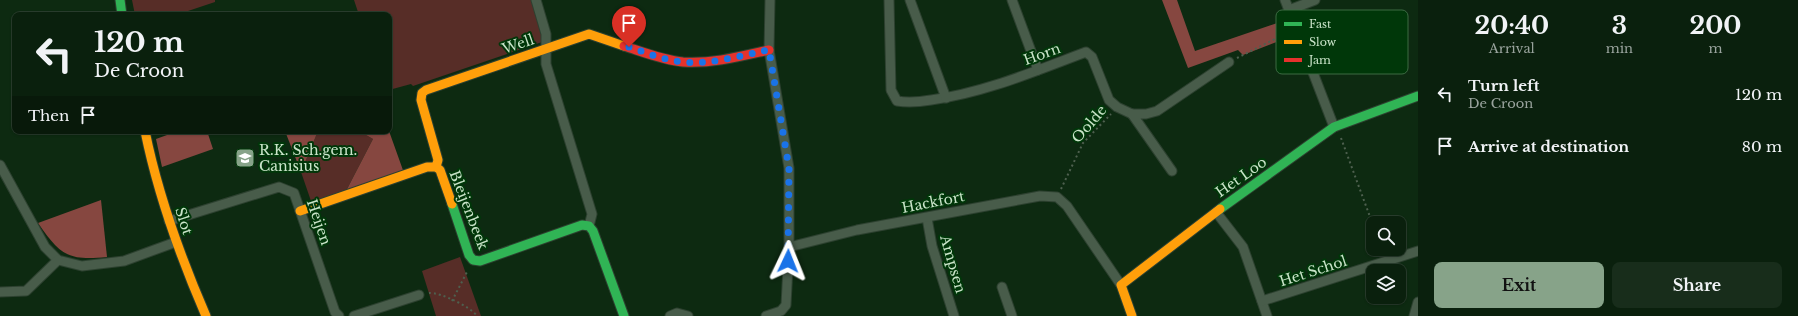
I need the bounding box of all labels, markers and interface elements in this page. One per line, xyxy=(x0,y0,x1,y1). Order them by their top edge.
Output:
pin xyxy=(612,6,646,47)
legend xyxy=(1276,10,1408,74)
text: 20:40 xyxy=(1475,11,1549,40)
text: 3 xyxy=(1612,11,1627,40)
text: 200 xyxy=(1690,11,1741,40)
icon: arrive xyxy=(618,12,640,34)
text: Fast xyxy=(1309,17,1332,31)
text: 120 m xyxy=(94,25,184,60)
icon: left xyxy=(28,28,80,80)
street label: Well xyxy=(499,30,537,58)
text: Slow xyxy=(1309,35,1337,49)
street label: Horn xyxy=(1021,39,1063,69)
text: Arrival xyxy=(1489,40,1535,57)
text: min xyxy=(1606,40,1633,57)
text: m xyxy=(1709,40,1722,57)
text: Jam xyxy=(1307,53,1331,67)
text: De Croon xyxy=(94,60,184,82)
text: Turn left xyxy=(1468,76,1539,95)
icon: left xyxy=(1434,83,1456,105)
text: 120 m xyxy=(1735,85,1782,104)
text: De Croon xyxy=(1468,95,1533,112)
street label: Oolde xyxy=(1068,101,1110,147)
icon: arrive xyxy=(77,104,99,126)
text: Then xyxy=(28,106,69,125)
icon: arrive xyxy=(1434,135,1456,157)
text: Arrive at destination xyxy=(1468,137,1629,156)
text: 80 m xyxy=(1742,137,1782,156)
place label: R.K. Sch.gem. Canisius xyxy=(259,141,357,175)
school or university icon: R.K. Sch.gem. Canisius xyxy=(234,147,256,169)
street label: Het Loo xyxy=(1212,153,1270,201)
street label: Bleijenbeek xyxy=(446,168,493,253)
street label: Hackfort xyxy=(900,187,967,217)
street label: Heijen xyxy=(303,197,335,248)
street label: Slot xyxy=(171,205,197,238)
map controls xyxy=(1366,216,1406,304)
button: search xyxy=(1366,216,1406,256)
street label: Ampsen xyxy=(936,232,970,295)
position arrow xyxy=(767,240,809,282)
street label: Het Schol xyxy=(1277,252,1349,290)
button: Exit xyxy=(1434,262,1604,308)
button: Share xyxy=(1612,262,1782,308)
button: layers xyxy=(1366,264,1406,304)

